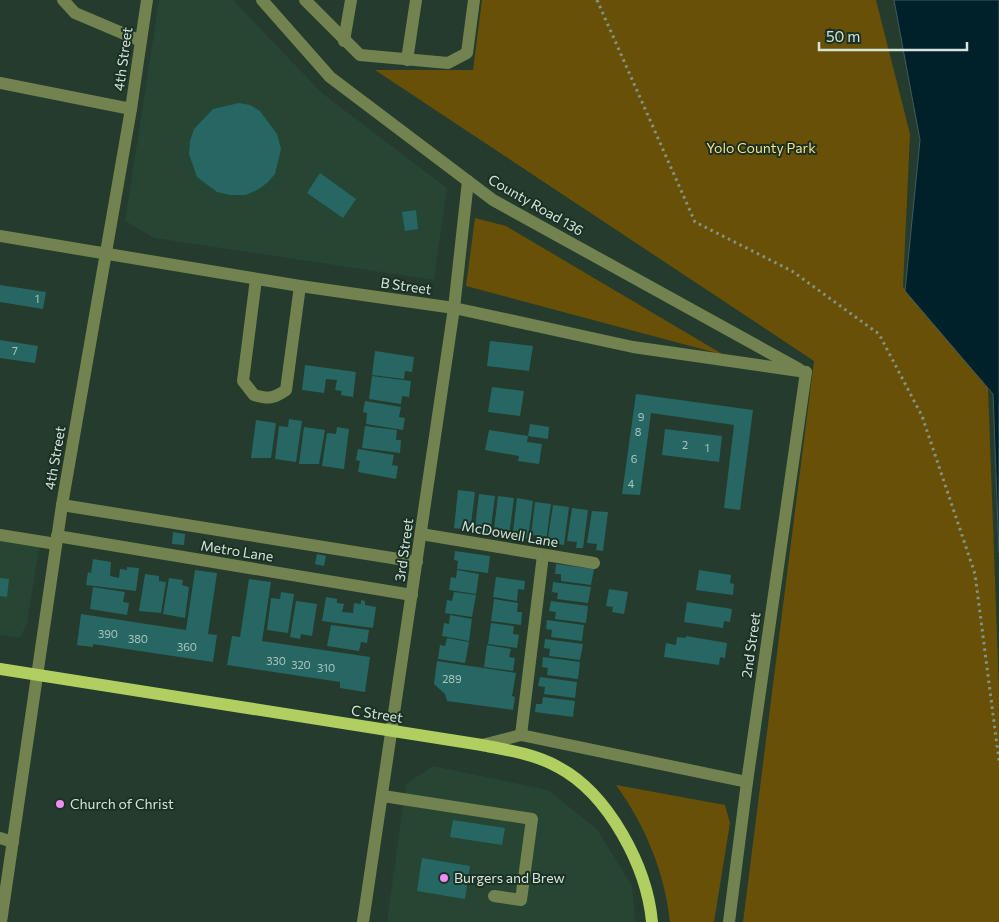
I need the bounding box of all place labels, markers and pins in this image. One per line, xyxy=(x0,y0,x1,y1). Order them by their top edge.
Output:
place label: Church of Christ xyxy=(70,795,174,812)
marker: Church of Christ xyxy=(54,798,66,810)
place label: Burgers and Brew xyxy=(454,869,565,886)
marker: Burgers and Brew xyxy=(438,872,450,884)

